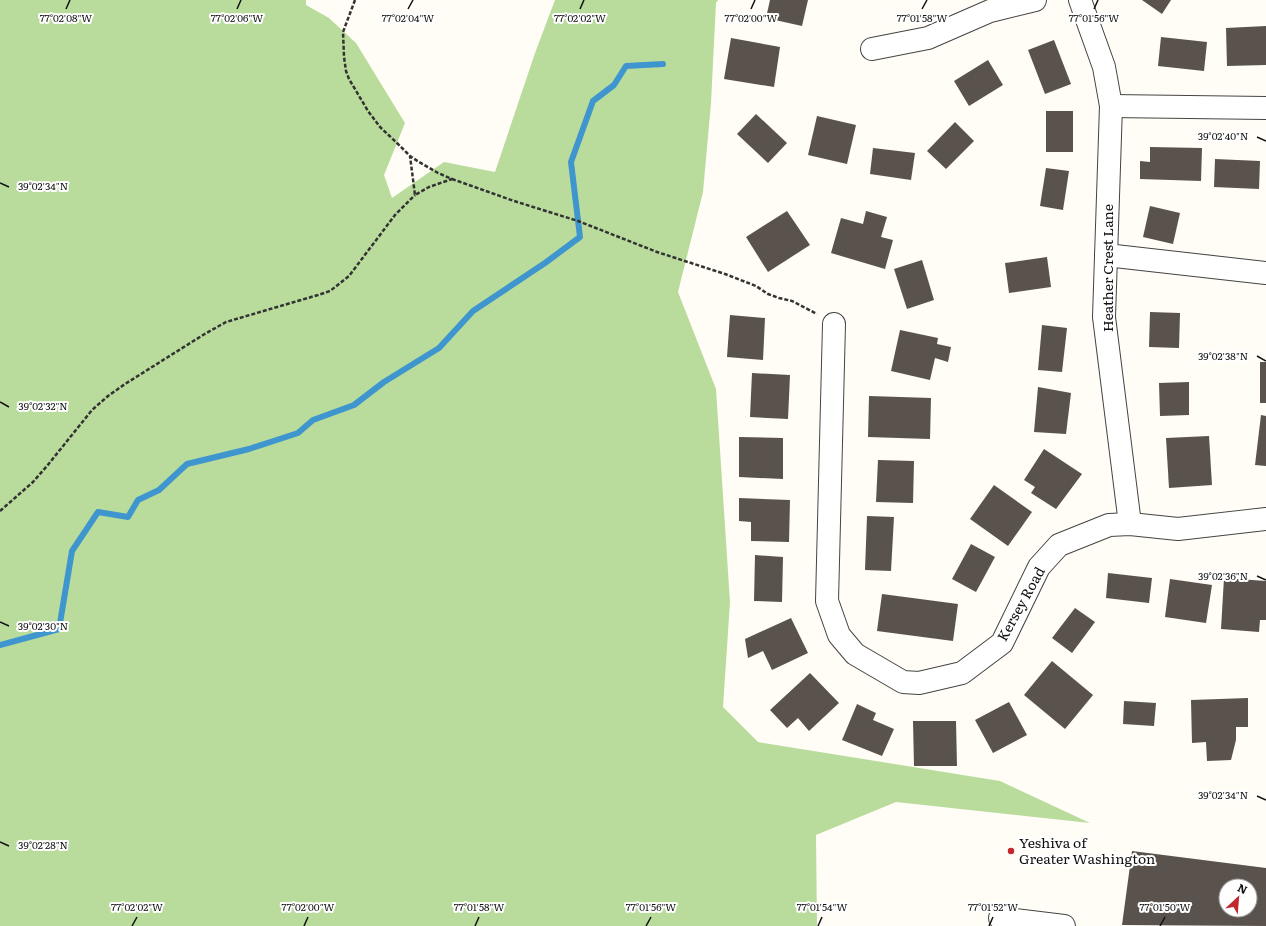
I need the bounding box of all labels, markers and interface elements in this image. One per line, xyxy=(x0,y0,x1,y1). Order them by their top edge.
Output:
text: 77°02'08"W xyxy=(40,10,92,25)
text: 77°02'06"W xyxy=(211,10,263,25)
text: 77°02'04"W xyxy=(382,10,434,25)
text: 77°02'02"W xyxy=(554,10,606,25)
text: 77°02'00"W xyxy=(725,10,778,25)
text: 77°01'58"W xyxy=(897,10,947,25)
text: 77°01'56"W xyxy=(1069,10,1119,25)
text: 39°02'40"N xyxy=(1198,128,1248,143)
text: 39°02'34"N xyxy=(18,178,68,193)
street label: Heather Crest Lane xyxy=(1097,204,1117,332)
text: 39°02'38"N xyxy=(1198,348,1248,363)
text: 39°02'32"N xyxy=(18,398,68,413)
street label: Kersey Road xyxy=(991,562,1049,644)
text: 39°02'36"N xyxy=(1198,568,1248,583)
text: 39°02'30"N xyxy=(18,618,68,633)
text: 39°02'34"N xyxy=(1198,787,1248,802)
place label: Yeshiva of Greater Washington xyxy=(1019,832,1155,868)
text: 39°02'28"N xyxy=(18,837,68,852)
marker: Yeshiva of Greater Washington xyxy=(1006,846,1016,856)
north arrow xyxy=(1218,878,1258,918)
text: N xyxy=(1235,879,1250,897)
text: 77°02'02"W xyxy=(111,899,163,914)
text: 77°02'00"W xyxy=(282,899,335,914)
text: 77°01'58"W xyxy=(454,899,504,914)
text: 77°01'56"W xyxy=(626,899,676,914)
text: 77°01'54"W xyxy=(797,899,847,914)
text: 77°01'52"W xyxy=(968,899,1018,914)
text: 77°01'50"W xyxy=(1140,899,1191,914)

